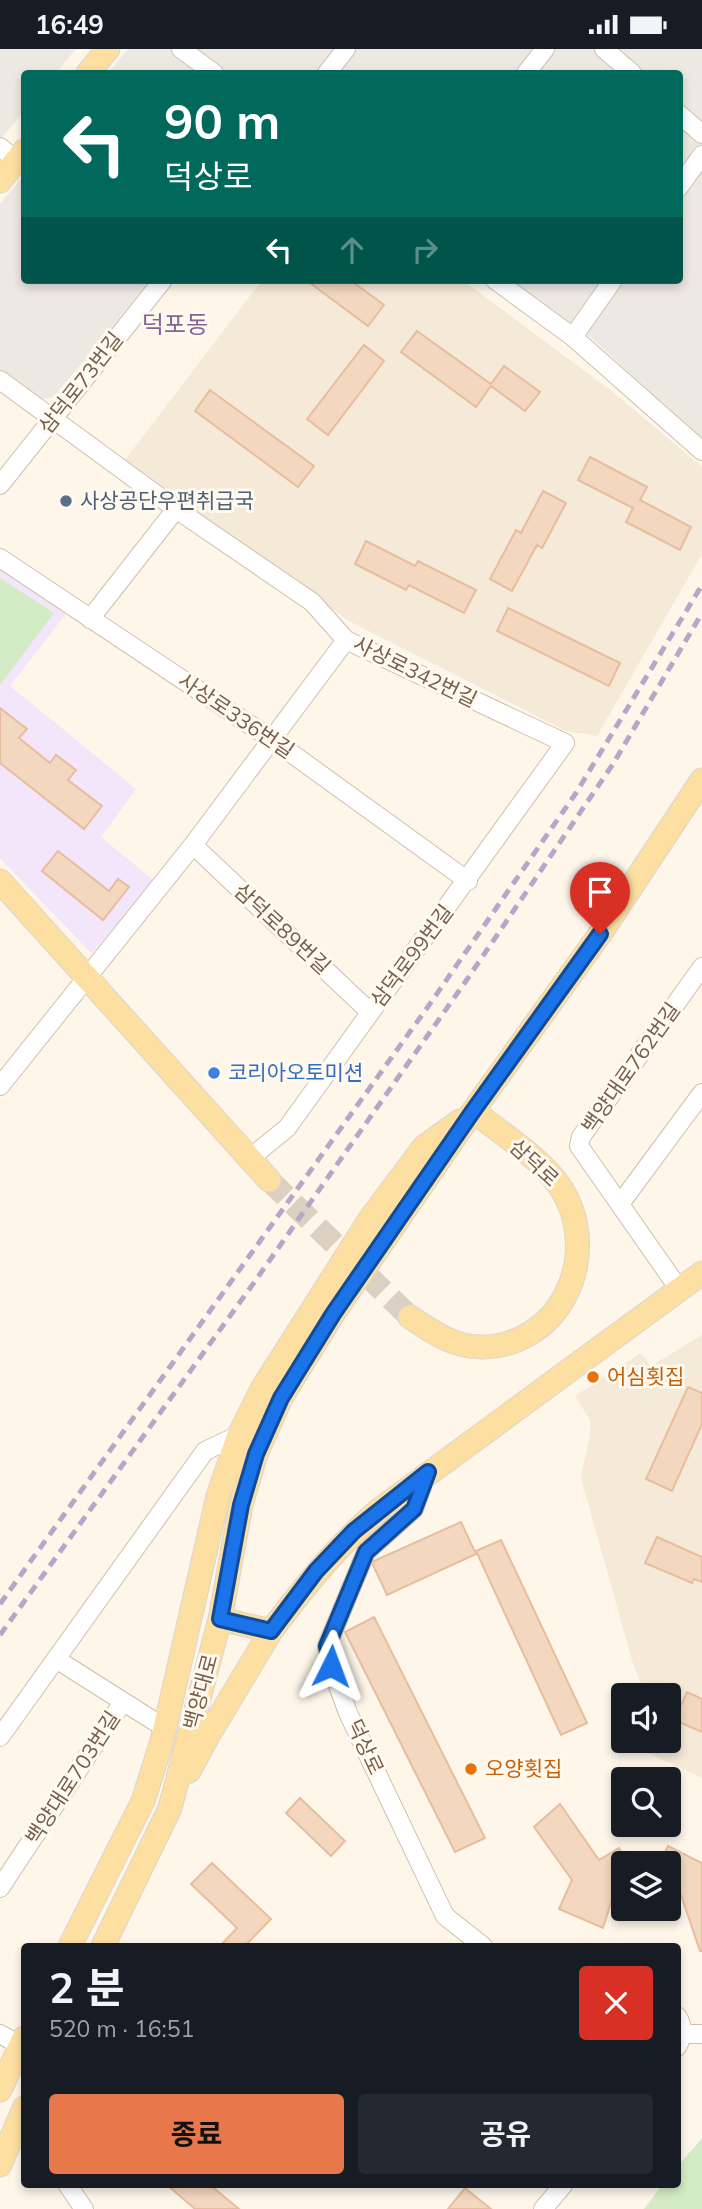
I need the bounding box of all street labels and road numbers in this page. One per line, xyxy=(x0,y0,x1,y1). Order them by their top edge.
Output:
street label: 삼덕로73번길 xyxy=(32,326,128,438)
street label: 사상로342번길 xyxy=(349,630,482,712)
street label: 사상로336번길 xyxy=(174,667,300,764)
street label: 삼덕로89번길 xyxy=(229,877,336,979)
street label: 삼덕로99번길 xyxy=(364,899,458,1012)
street label: 백양대로762번길 xyxy=(575,997,685,1138)
street label: 삼덕로 xyxy=(505,1133,565,1192)
street label: 백양대로 xyxy=(177,1651,223,1732)
street label: 백양대로703번길 xyxy=(19,1706,125,1849)
street label: 덕상로 xyxy=(342,1715,390,1778)

